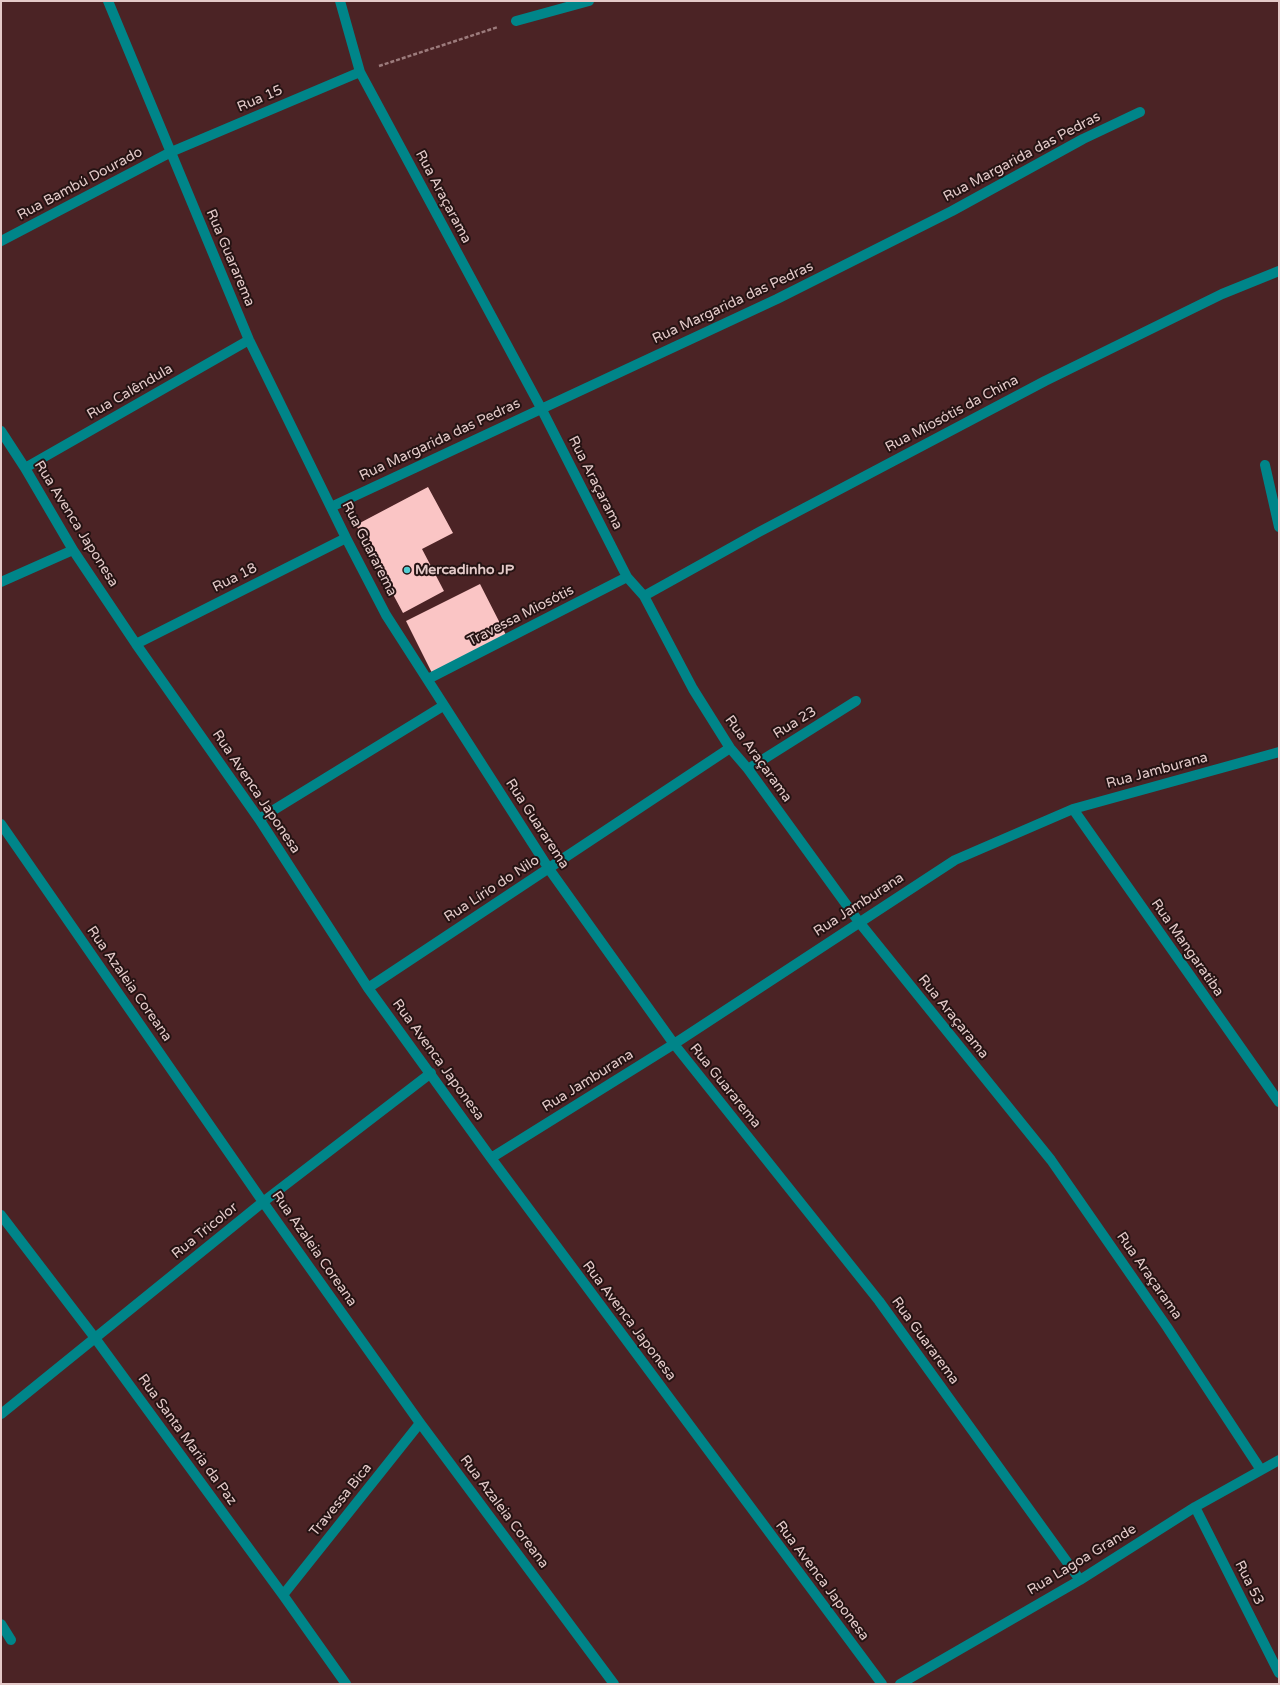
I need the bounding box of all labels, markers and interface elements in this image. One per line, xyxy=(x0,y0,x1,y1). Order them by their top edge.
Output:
street label: Rua 15 xyxy=(235,82,285,116)
street label: Rua Margarida das Pedras xyxy=(941,108,1103,206)
street label: Rua Bambú Dourado xyxy=(15,144,145,224)
street label: Rua Araçarama xyxy=(411,148,475,246)
street label: Rua Guararema xyxy=(202,207,258,309)
street label: Rua Margarida das Pedras xyxy=(650,258,816,348)
street label: Rua Calêndula xyxy=(84,361,176,423)
street label: Rua Miosótis da China xyxy=(883,372,1021,456)
street label: Rua Margarida das Pedras xyxy=(357,395,523,485)
street label: Rua Araçarama xyxy=(564,433,626,533)
street label: Rua Avenca Japonesa xyxy=(30,458,122,590)
street label: Rua Guararema xyxy=(338,499,400,599)
street label: Rua 18 xyxy=(210,560,260,596)
place label: Mercadinho JP xyxy=(415,562,514,578)
marker: Mercadinho JP xyxy=(402,565,412,575)
street label: Travessa Miosótis xyxy=(465,582,577,650)
street label: Rua 23 xyxy=(770,703,820,743)
street label: Rua Araçarama xyxy=(721,712,795,806)
street label: Rua Avenca Japonesa xyxy=(208,727,304,857)
street label: Rua Jamburana xyxy=(1104,749,1210,793)
street label: Rua Guararema xyxy=(502,776,572,872)
street label: Rua Lírio do Nilo xyxy=(441,852,543,926)
street label: Rua Jamburana xyxy=(811,870,907,940)
street label: Rua Mangaratiba xyxy=(1147,896,1227,1000)
street label: Rua Azaleia Coreana xyxy=(83,923,175,1045)
street label: Rua Araçarama xyxy=(914,972,992,1062)
street label: Rua Avenca Japonesa xyxy=(388,996,488,1124)
street label: Rua Guararema xyxy=(686,1040,764,1132)
street label: Rua Jamburana xyxy=(539,1046,637,1116)
street label: Rua Azaleia Coreana xyxy=(268,1188,360,1310)
street label: Rua Tricolor xyxy=(169,1199,241,1263)
street label: Rua Araçarama xyxy=(1113,1229,1185,1323)
street label: Rua Avenca Japonesa xyxy=(579,1258,679,1384)
street label: Rua Guararema xyxy=(888,1294,962,1388)
street label: Rua Santa Maria da Paz xyxy=(134,1371,240,1509)
street label: Rua Azaleia Coreana xyxy=(456,1452,552,1572)
street label: Travessa Bica xyxy=(306,1460,376,1540)
street label: Rua Avenca Japonesa xyxy=(772,1518,872,1644)
street label: Rua Lagoa Grande xyxy=(1025,1521,1139,1599)
street label: Rua 53 xyxy=(1231,1558,1267,1608)

